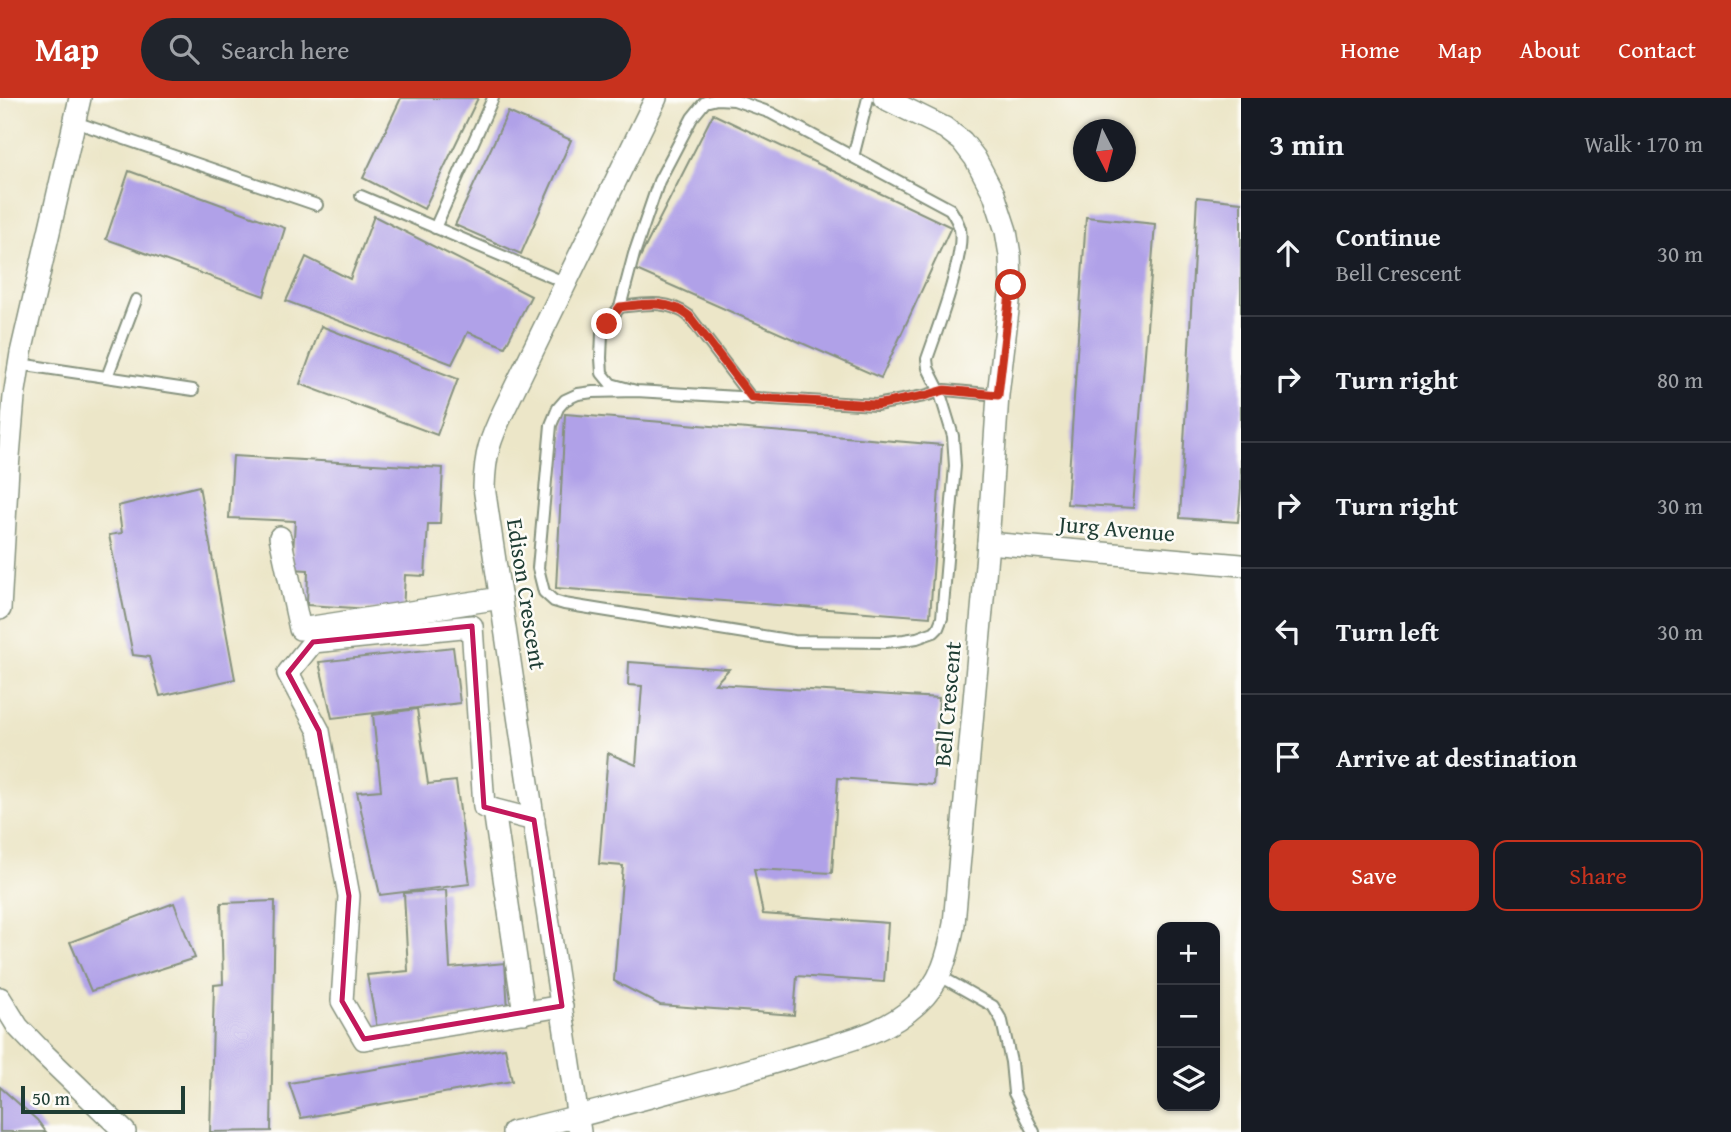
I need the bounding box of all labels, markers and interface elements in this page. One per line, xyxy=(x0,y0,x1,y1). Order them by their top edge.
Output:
search box xyxy=(141,18,631,81)
text: Map xyxy=(35,25,99,73)
icon: search xyxy=(165,30,203,68)
text: Search here xyxy=(221,30,349,69)
text: Home xyxy=(1341,32,1400,67)
text: Map xyxy=(1438,32,1482,67)
text: About xyxy=(1520,32,1580,67)
text: Contact xyxy=(1618,32,1696,67)
north arrow xyxy=(1073,119,1136,182)
text: 3 min xyxy=(1269,122,1344,166)
text: Walk · 170 m xyxy=(1584,127,1703,160)
text: Continue xyxy=(1336,217,1441,256)
icon: ahead xyxy=(1269,234,1307,272)
text: 30 m xyxy=(1657,237,1703,270)
text: Bell Crescent xyxy=(1336,256,1461,289)
route start xyxy=(995,269,1026,300)
route end xyxy=(591,308,622,339)
icon: right xyxy=(1269,360,1307,398)
text: Turn right xyxy=(1336,360,1458,399)
text: 80 m xyxy=(1657,363,1703,396)
icon: right xyxy=(1269,486,1307,524)
text: Turn right xyxy=(1336,486,1458,525)
text: 30 m xyxy=(1657,489,1703,522)
street label: Jurg Avenue xyxy=(1055,506,1176,550)
street label: Edison Crescent xyxy=(499,516,555,672)
icon: left xyxy=(1269,612,1307,650)
text: Turn left xyxy=(1336,612,1439,651)
text: 30 m xyxy=(1657,615,1703,648)
street label: Bell Crescent xyxy=(925,640,969,768)
icon: arrive xyxy=(1269,738,1307,776)
text: Arrive at destination xyxy=(1336,738,1577,777)
button: Save xyxy=(1269,840,1479,911)
button: Share xyxy=(1493,840,1703,911)
map controls xyxy=(1157,922,1220,1111)
button: + xyxy=(1157,922,1220,985)
button: − xyxy=(1157,985,1220,1048)
button: layers xyxy=(1157,1048,1220,1111)
scale bar xyxy=(21,1083,186,1115)
text: 50 m xyxy=(32,1084,70,1112)

